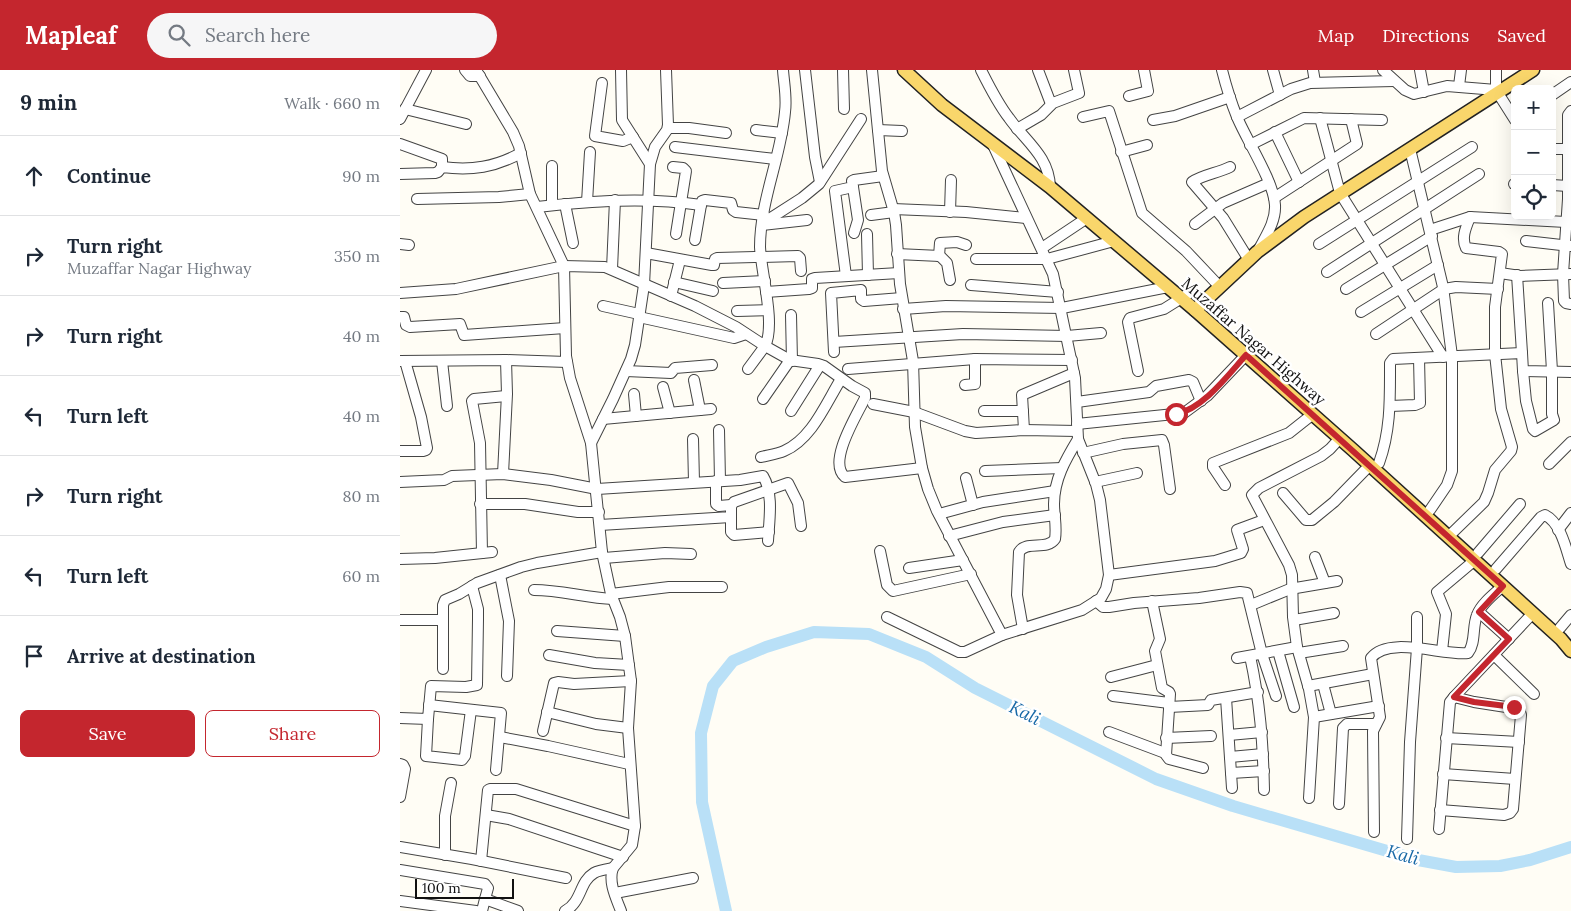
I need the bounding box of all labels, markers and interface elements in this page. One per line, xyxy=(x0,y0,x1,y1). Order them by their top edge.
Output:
search box xyxy=(147,13,497,58)
text: Mapleaf xyxy=(25,20,117,51)
icon: search xyxy=(165,21,193,49)
text: Search here xyxy=(205,23,310,47)
text: Map xyxy=(1318,24,1354,47)
text: Directions xyxy=(1382,24,1469,47)
text: Saved xyxy=(1497,24,1546,47)
map controls xyxy=(1511,85,1556,220)
button: + xyxy=(1511,85,1556,130)
text: 9 min xyxy=(20,89,77,116)
text: Walk · 660 m xyxy=(284,93,380,113)
button: − xyxy=(1511,130,1556,175)
icon: ahead xyxy=(20,162,48,190)
text: Continue xyxy=(67,164,151,188)
text: 90 m xyxy=(342,166,380,186)
button: locate xyxy=(1511,175,1556,220)
text: Turn right xyxy=(67,234,163,258)
icon: right xyxy=(20,242,48,270)
text: 350 m xyxy=(334,246,380,266)
text: Muzaffar Nagar Highway xyxy=(67,258,251,278)
street label: Muzaffar Nagar Highway xyxy=(1178,273,1331,409)
icon: right xyxy=(20,322,48,350)
text: Turn right xyxy=(67,324,163,348)
text: 40 m xyxy=(343,326,380,346)
icon: left xyxy=(20,402,48,430)
route start xyxy=(1165,403,1188,426)
text: Turn left xyxy=(67,404,148,428)
text: 40 m xyxy=(343,406,380,426)
icon: right xyxy=(20,482,48,510)
text: Turn right xyxy=(67,484,163,508)
text: 80 m xyxy=(343,486,380,506)
icon: left xyxy=(20,562,48,590)
text: Turn left xyxy=(67,564,148,588)
text: 60 m xyxy=(342,566,380,586)
icon: arrive xyxy=(20,642,48,670)
text: Arrive at destination xyxy=(67,644,256,668)
water label: Kali xyxy=(1005,695,1045,730)
route end xyxy=(1503,696,1526,719)
button: Save xyxy=(20,710,195,757)
button: Share xyxy=(205,710,380,757)
water label: Kali xyxy=(1384,839,1422,870)
scale bar xyxy=(415,876,514,899)
text: 100 m xyxy=(422,879,461,897)

